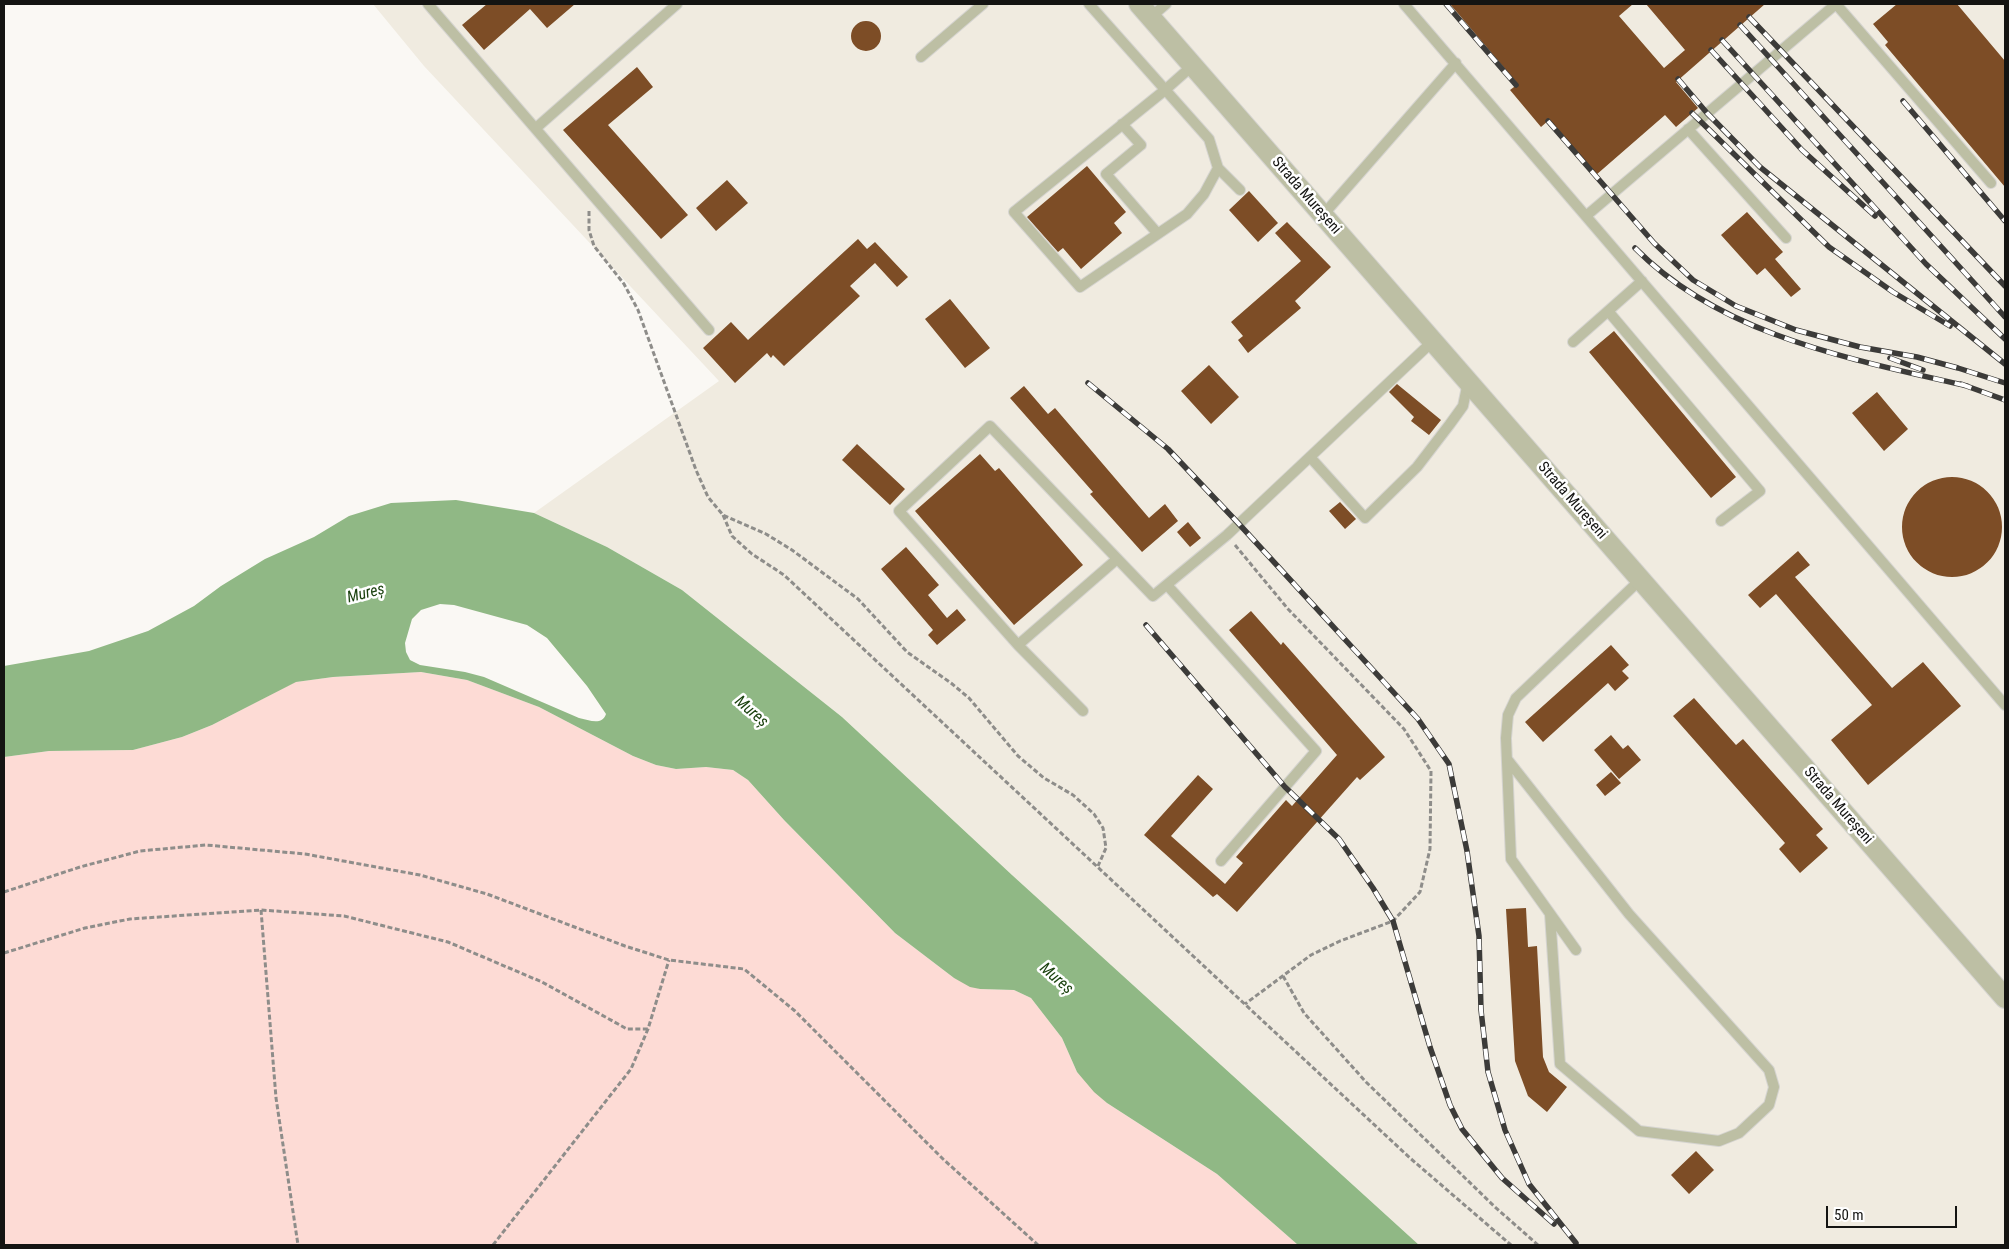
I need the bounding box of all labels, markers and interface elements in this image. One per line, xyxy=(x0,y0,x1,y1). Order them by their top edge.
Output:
street label: Strada Mureșeni xyxy=(1268,154,1344,238)
street label: Strada Mureșeni xyxy=(1534,459,1610,543)
water label: Mureș xyxy=(345,580,387,608)
water label: Mureș xyxy=(730,692,772,732)
street label: Strada Mureșeni xyxy=(1800,764,1876,848)
water label: Mureș xyxy=(1035,959,1077,999)
scale bar xyxy=(1829,1196,1960,1228)
text: 50 m xyxy=(1834,1206,1864,1224)

